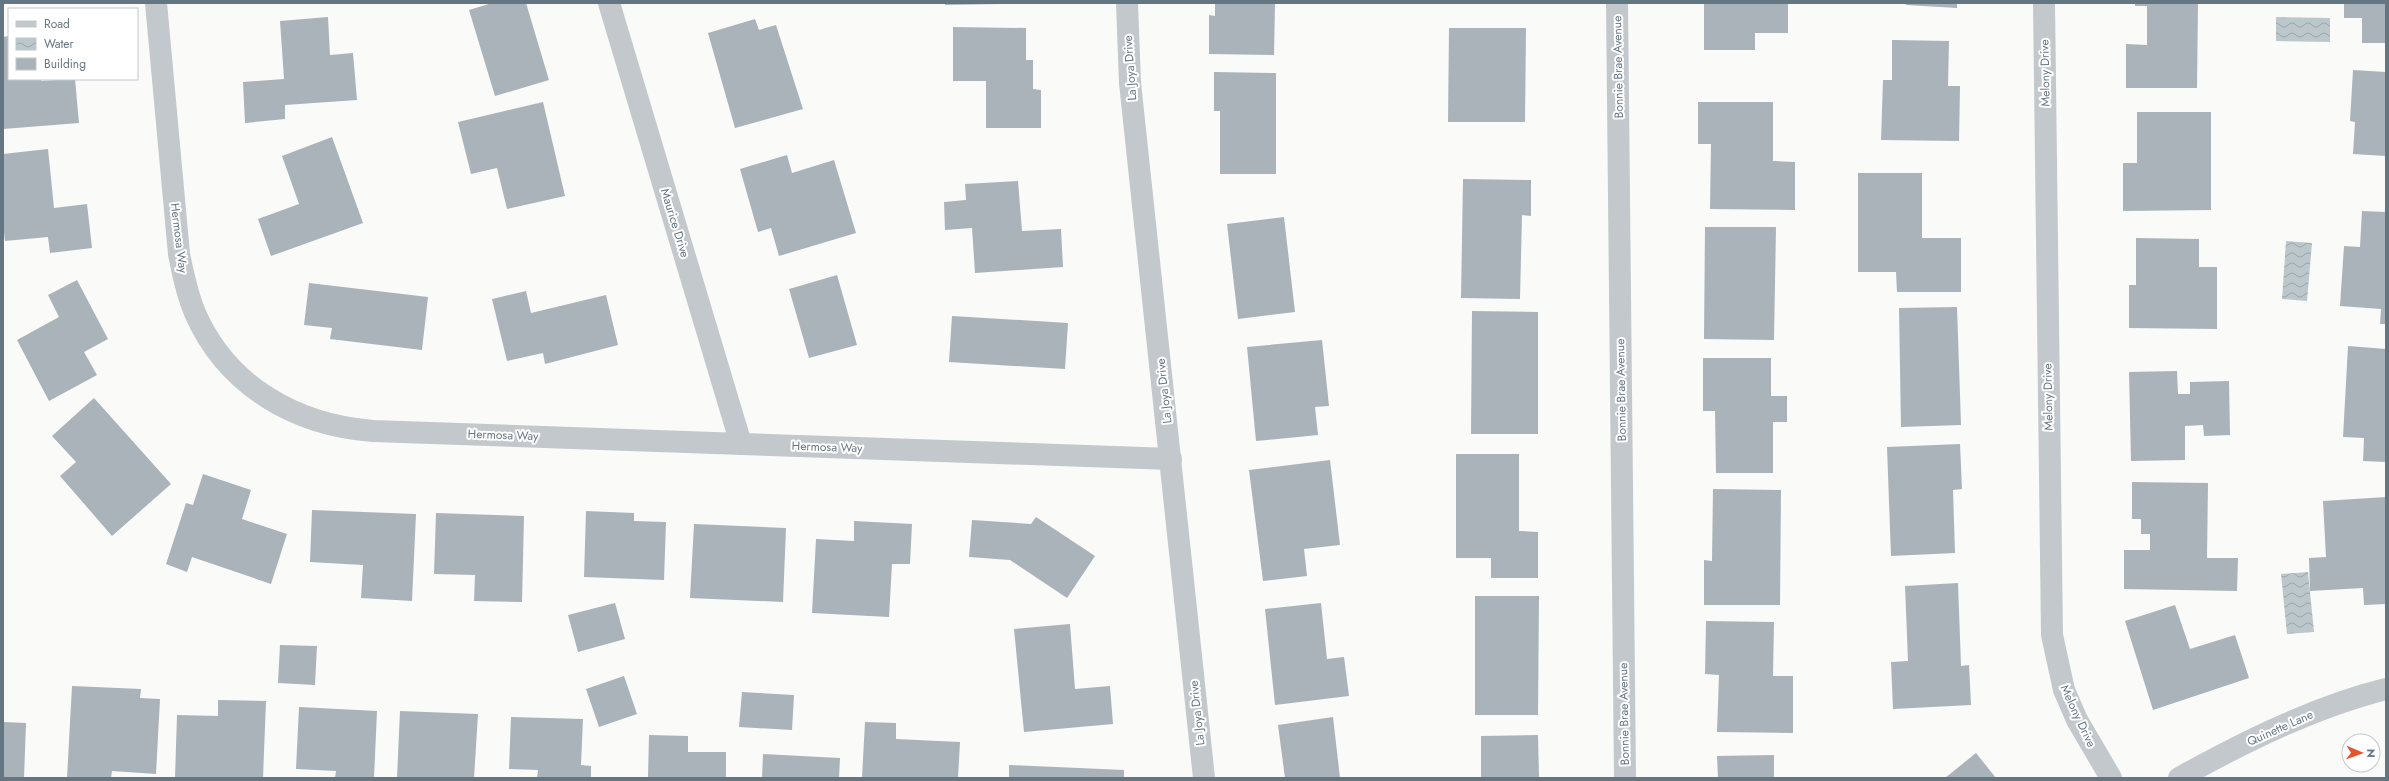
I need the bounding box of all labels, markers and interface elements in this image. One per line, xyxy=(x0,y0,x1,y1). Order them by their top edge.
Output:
legend xyxy=(8,8,138,80)
text: Road xyxy=(44,15,70,33)
street label: Bonnie Brae Avenue xyxy=(1608,16,1628,118)
text: Water xyxy=(44,35,75,53)
street label: La Joya Drive xyxy=(1119,35,1141,101)
street label: Melony Drive xyxy=(2035,39,2055,107)
text: Building xyxy=(44,55,86,73)
street label: Maurice Drive xyxy=(656,186,694,260)
street label: Hermosa Way xyxy=(166,202,192,275)
street label: Bonnie Brae Avenue xyxy=(1611,339,1631,441)
street label: La Joya Drive xyxy=(1152,358,1176,424)
street label: Melony Drive xyxy=(2038,363,2058,431)
street label: Hermosa Way xyxy=(467,425,539,445)
street label: Hermosa Way xyxy=(791,437,863,457)
street label: Bonnie Brae Avenue xyxy=(1614,663,1634,765)
street label: La Joya Drive xyxy=(1185,680,1209,746)
street label: Melony Drive xyxy=(2056,682,2100,750)
street label: Quinette Lane xyxy=(2244,705,2316,751)
north arrow xyxy=(2341,733,2381,773)
text: N xyxy=(2363,749,2379,758)

